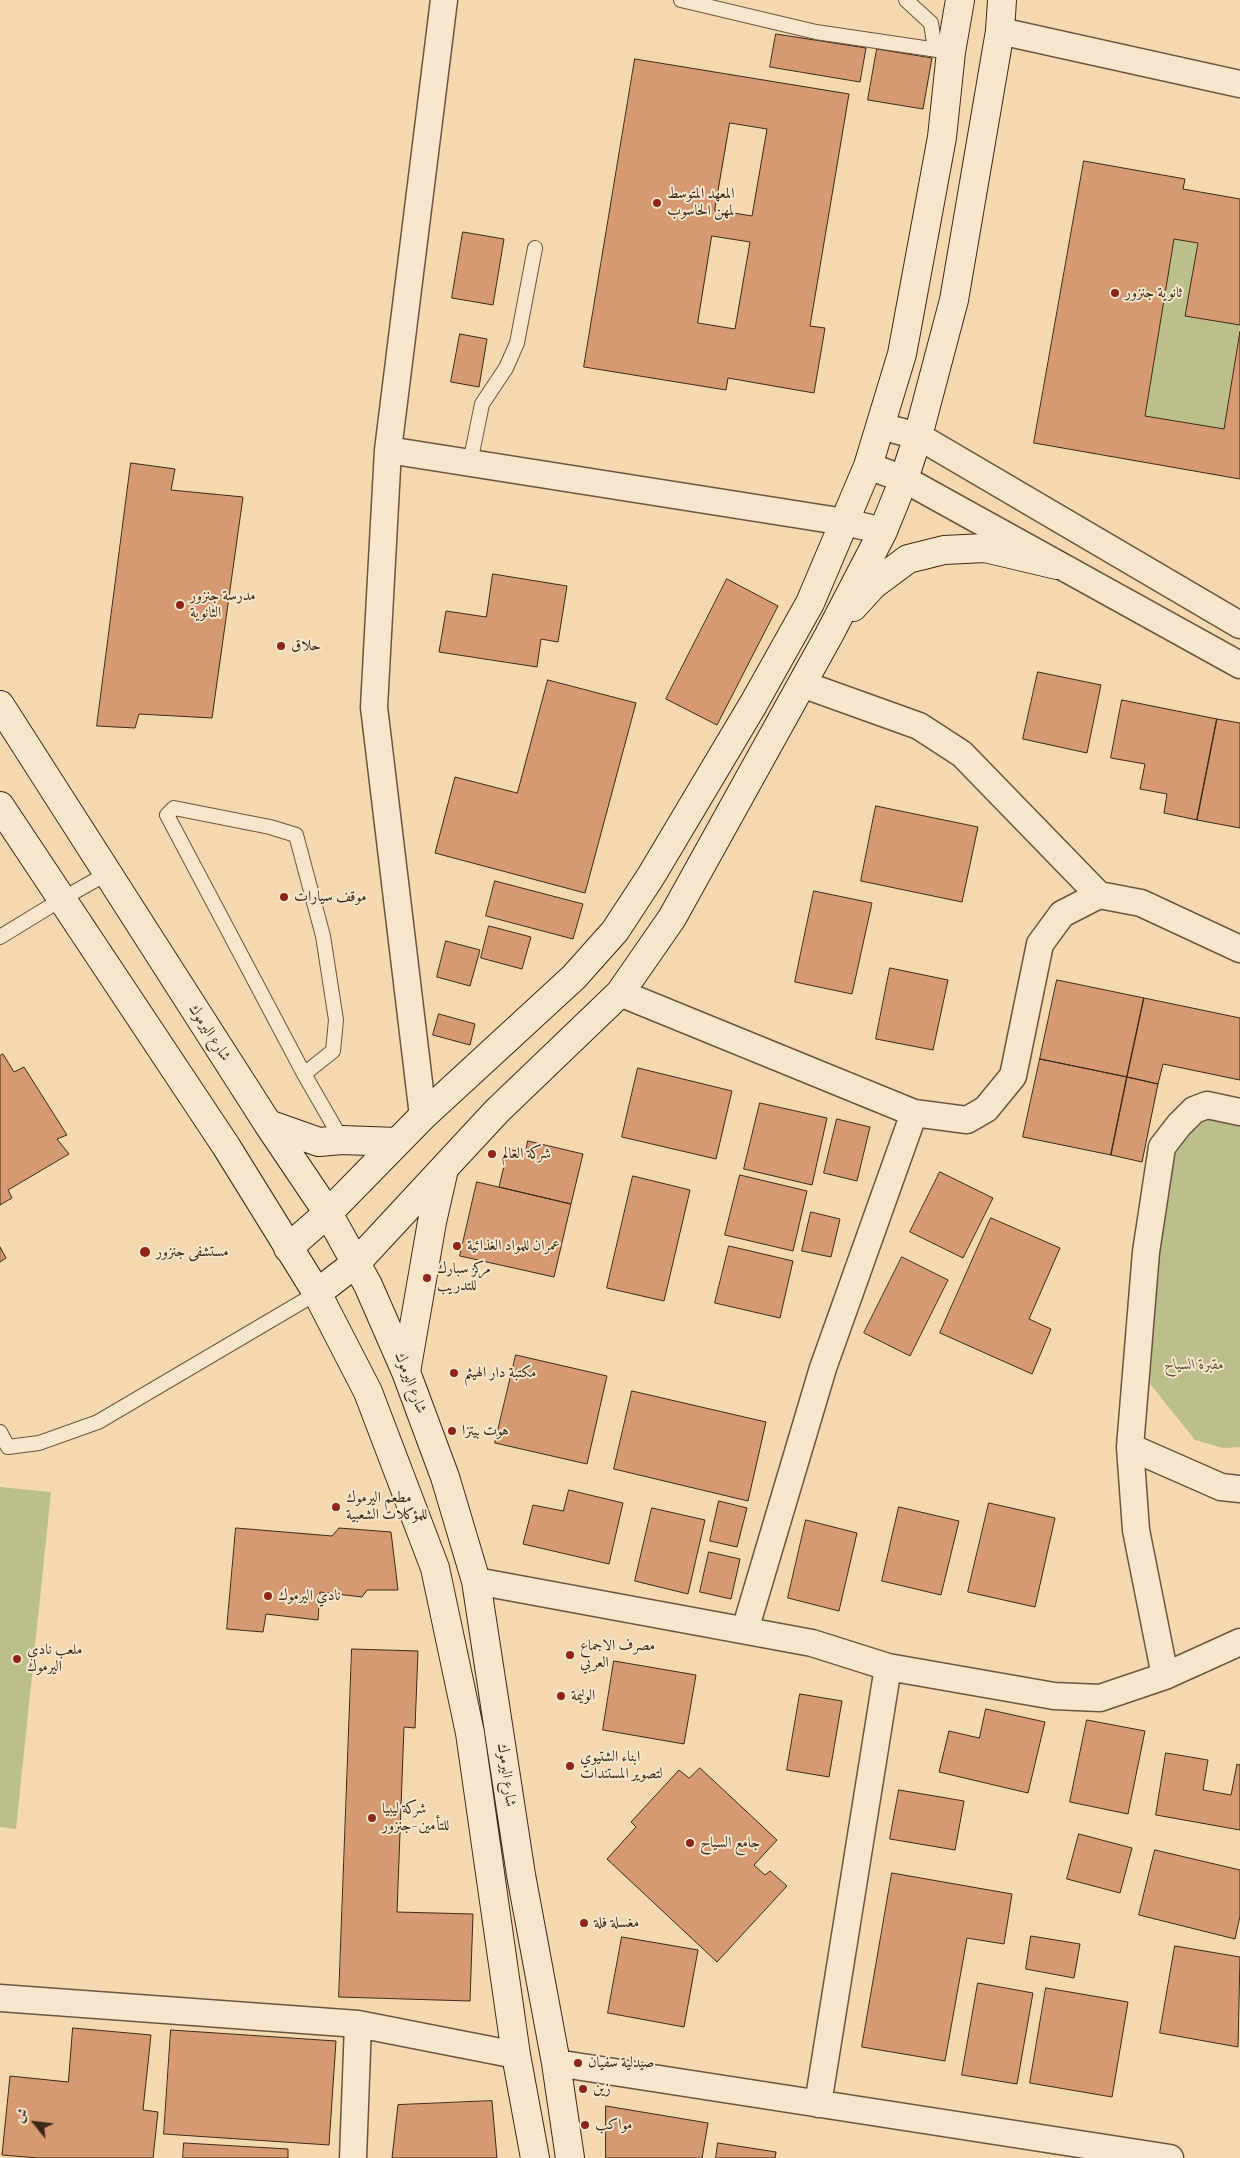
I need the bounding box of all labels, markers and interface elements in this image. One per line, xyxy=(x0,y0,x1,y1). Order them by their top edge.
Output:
place label: المعهد المتوسط لمهن الحاسوب xyxy=(667,185,734,220)
marker: المعهد المتوسط لمهن الحاسوب xyxy=(651,197,663,209)
place label: ثانوية جنزور xyxy=(1125,284,1182,302)
marker: ثانوية جنزور xyxy=(1109,287,1121,299)
place label: مدرسة جنزور الثانوية xyxy=(190,587,256,622)
marker: مدرسة جنزور الثانوية xyxy=(174,599,186,611)
place label: حلاق xyxy=(291,637,321,655)
marker: حلاق xyxy=(275,640,287,652)
place label: موقف سيارات xyxy=(294,888,366,906)
marker: موقف سيارات xyxy=(278,891,290,903)
street label: شارع اليرموك xyxy=(184,1001,234,1065)
place label: شركة العالم xyxy=(502,1145,551,1163)
marker: شركة العالم xyxy=(486,1148,498,1160)
place label: عمران للمواد الغذائية xyxy=(467,1237,560,1255)
marker: عمران للمواد الغذائية xyxy=(451,1240,463,1252)
place label: مستشفى جنزور xyxy=(156,1243,229,1261)
marker: مستشفى جنزور xyxy=(138,1245,152,1259)
place label: مركز سبارك للتدريب xyxy=(437,1260,491,1295)
marker: مركز سبارك للتدريب xyxy=(421,1272,433,1284)
street label: شارع اليرموك xyxy=(390,1350,430,1416)
park label: مقبرة السياح xyxy=(1164,1356,1224,1374)
place label: مكتبة دار الهيثم xyxy=(464,1364,536,1382)
marker: مكتبة دار الهيثم xyxy=(448,1367,460,1379)
place label: هوت بيتزا xyxy=(462,1422,509,1440)
marker: هوت بيتزا xyxy=(446,1425,458,1437)
place label: مطعم اليرموك للمؤكلات الشعبية xyxy=(346,1489,427,1524)
marker: مطعم اليرموك للمؤكلات الشعبية xyxy=(330,1501,342,1513)
place label: نادي اليرموك xyxy=(278,1587,341,1605)
marker: نادي اليرموك xyxy=(262,1590,274,1602)
place label: مصرف الاجماع العربي xyxy=(580,1637,655,1672)
place label: ملعب نادي اليرموك xyxy=(27,1641,82,1676)
marker: مصرف الاجماع العربي xyxy=(564,1649,576,1661)
marker: ملعب نادي اليرموك xyxy=(11,1653,23,1665)
place label: الوليمة xyxy=(571,1687,595,1705)
marker: الوليمة xyxy=(555,1690,567,1702)
street label: شارع اليرموك xyxy=(493,1742,519,1808)
place label: ابناء الشتيوي لتصوير المستندات xyxy=(580,1748,663,1783)
marker: ابناء الشتيوي لتصوير المستندات xyxy=(564,1760,576,1772)
place label: شركة ليبيا للتأمين -جنزور xyxy=(382,1800,449,1835)
marker: شركة ليبيا للتأمين -جنزور xyxy=(366,1812,378,1824)
place label: جامع السياح xyxy=(700,1834,760,1852)
marker: جامع السياح xyxy=(684,1837,696,1849)
place label: مغسلة فلة xyxy=(594,1914,639,1932)
marker: مغسلة فلة xyxy=(578,1917,590,1929)
place label: صيدلية سفيان xyxy=(588,2054,654,2072)
marker: صيدلية سفيان xyxy=(572,2057,584,2069)
place label: زين xyxy=(593,2080,611,2098)
marker: زين xyxy=(577,2083,589,2095)
north arrow xyxy=(10,2098,60,2148)
text: ش xyxy=(11,2105,32,2126)
place label: مواكب xyxy=(595,2116,632,2134)
marker: مواكب xyxy=(579,2119,591,2131)

